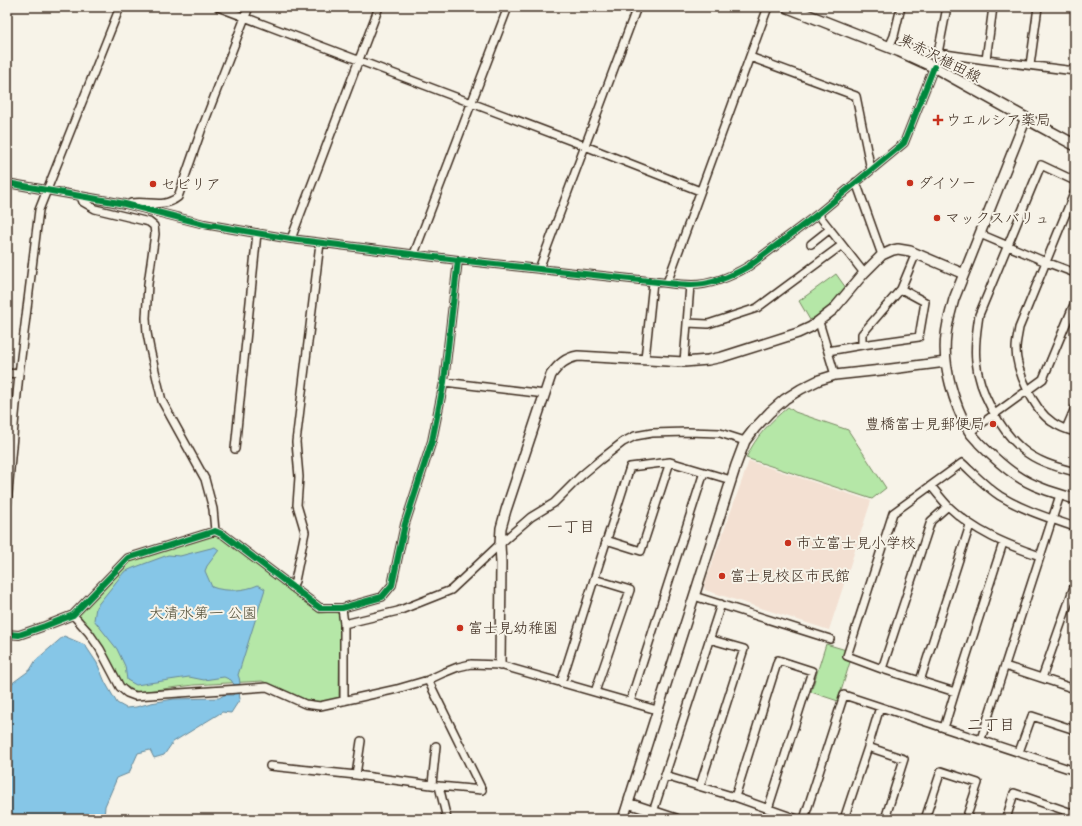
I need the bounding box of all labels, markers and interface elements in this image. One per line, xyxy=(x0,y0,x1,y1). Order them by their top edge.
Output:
street label: 東赤沢植田線 xyxy=(894,30,984,90)
place label: ウエルシア薬局 xyxy=(946,111,1051,133)
marker: ウエルシア薬局 xyxy=(933,115,943,125)
place label: ダイソー xyxy=(918,174,977,196)
place label: セビリア xyxy=(161,175,221,197)
marker: ダイソー xyxy=(905,178,915,188)
marker: セビリア xyxy=(148,179,158,189)
place label: マックスバリュ xyxy=(945,209,1050,231)
marker: マックスバリュ xyxy=(932,213,942,223)
place label: 豊橋富士見郵便局 xyxy=(865,415,985,437)
marker: 豊橋富士見郵便局 xyxy=(988,419,998,429)
district label: 一丁目 xyxy=(547,517,595,540)
place label: 市立富士見小学校 xyxy=(796,534,916,556)
marker: 市立富士見小学校 xyxy=(783,538,793,548)
place label: 富士見校区市民館 xyxy=(730,567,850,589)
marker: 富士見校区市民館 xyxy=(717,571,727,581)
park label: 大清水第一 公園 xyxy=(149,604,257,626)
place label: 富士見幼稚園 xyxy=(468,619,558,641)
marker: 富士見幼稚園 xyxy=(455,623,465,633)
district label: 二丁目 xyxy=(967,715,1015,738)

